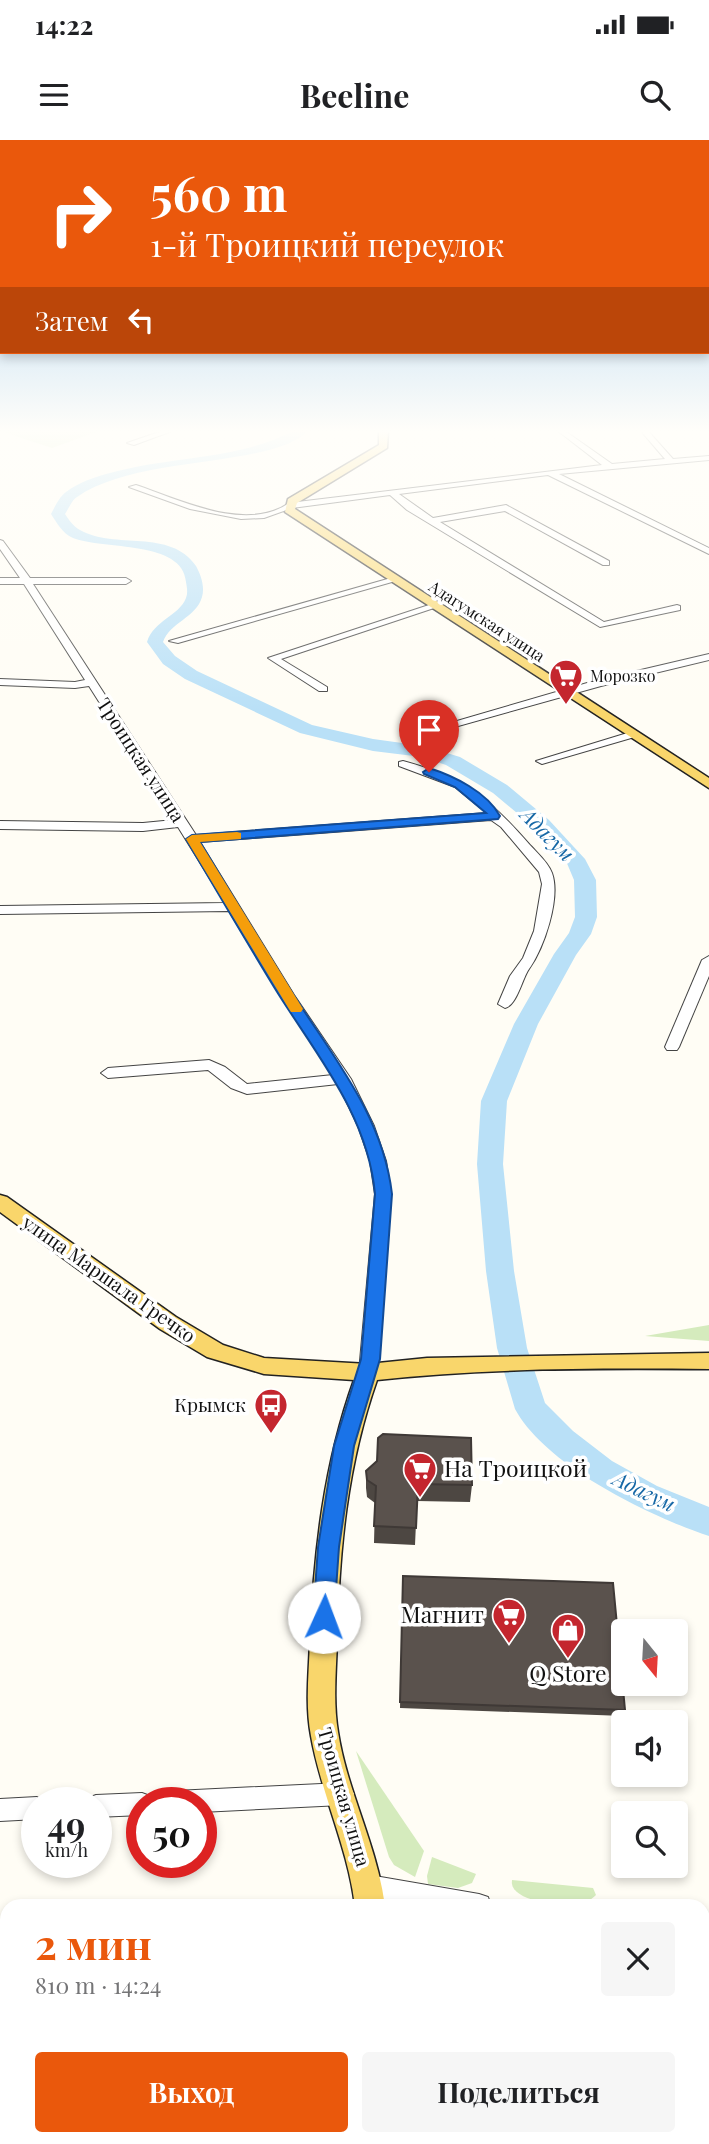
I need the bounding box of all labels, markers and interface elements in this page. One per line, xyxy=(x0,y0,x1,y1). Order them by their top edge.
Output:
text: 14:22 xyxy=(35,7,93,42)
text: Beeline xyxy=(300,73,409,116)
icon: menu xyxy=(35,76,73,114)
icon: search xyxy=(636,76,674,114)
text: 560 m xyxy=(150,159,287,224)
icon: right xyxy=(35,168,126,259)
text: 1-й Троицкий переулок xyxy=(150,222,504,265)
icon: left xyxy=(122,301,160,339)
text: Затем xyxy=(35,303,108,338)
street label: Адагумская улица xyxy=(425,575,549,666)
supermarket icon: Морозко xyxy=(547,657,585,706)
place label: Морозко xyxy=(590,665,656,686)
street label: Троицкая улица xyxy=(92,692,192,827)
pin xyxy=(399,700,459,772)
icon: arrive xyxy=(410,711,448,749)
water label: Адагум xyxy=(514,799,581,867)
street label: улица Маршала Гречко xyxy=(17,1208,201,1348)
bus stop icon: Крымск xyxy=(252,1386,290,1435)
place label: Крымск xyxy=(174,1391,246,1417)
supermarket icon: На Троицкой xyxy=(401,1450,439,1499)
place label: На Троицкой xyxy=(444,1452,587,1483)
water label: Адагум xyxy=(608,1462,680,1517)
position arrow xyxy=(287,1580,361,1654)
supermarket icon: Магнит xyxy=(490,1596,528,1645)
place label: Магнит xyxy=(401,1598,484,1629)
shop icon: Q Store xyxy=(549,1611,587,1660)
north arrow xyxy=(611,1619,688,1696)
map controls xyxy=(611,1619,688,1878)
place label: Q Store xyxy=(529,1657,607,1688)
button: sound xyxy=(611,1710,688,1787)
street label: Троицкая улица xyxy=(313,1724,377,1870)
speed limit sign: 50 xyxy=(126,1787,217,1878)
text: 49 xyxy=(48,1800,85,1847)
button: search xyxy=(611,1801,688,1878)
text: km/h xyxy=(45,1838,88,1862)
text: 2 мин xyxy=(35,1915,152,1971)
button: close xyxy=(601,1922,675,1996)
text: 810 m · 14:24 xyxy=(35,1969,161,2000)
button: Выход xyxy=(35,2052,348,2132)
button: Поделиться xyxy=(362,2052,675,2132)

